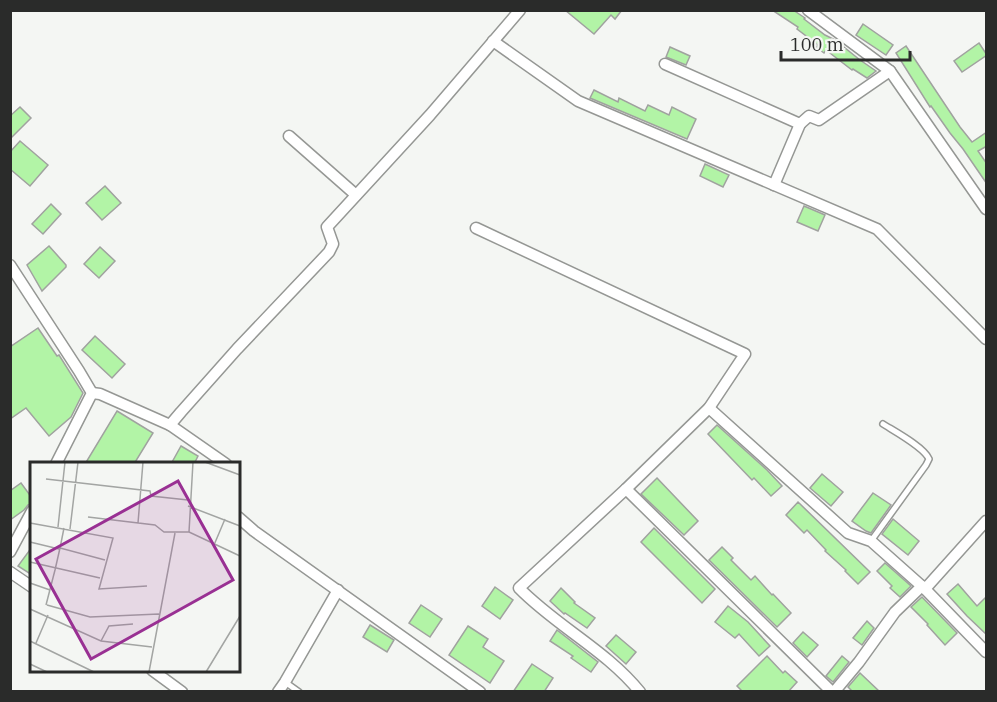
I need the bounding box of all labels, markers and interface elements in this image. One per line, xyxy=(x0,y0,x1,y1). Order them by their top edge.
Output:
scale bar xyxy=(781,24,910,62)
text: 100 m xyxy=(790,33,844,56)
inset map xyxy=(30,462,240,672)

